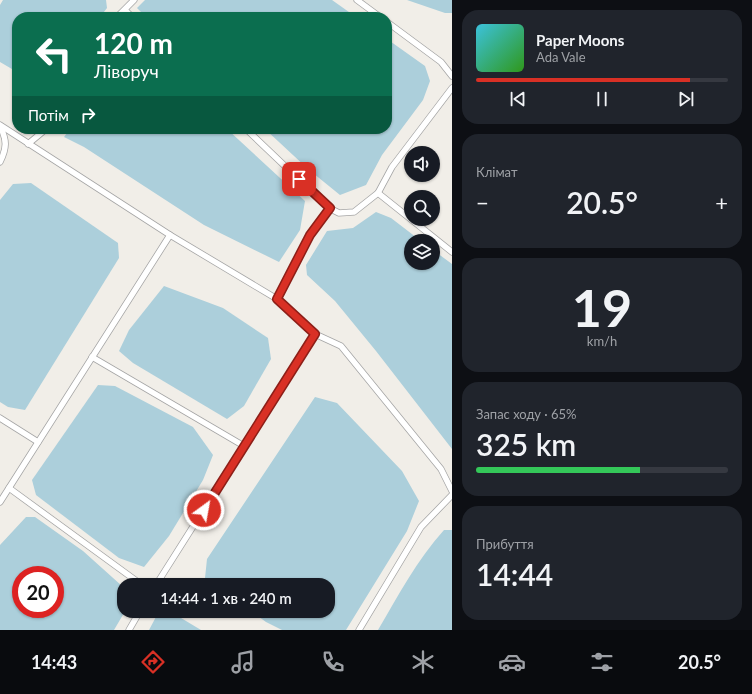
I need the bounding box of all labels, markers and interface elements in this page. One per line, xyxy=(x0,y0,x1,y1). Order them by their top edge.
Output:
text: 120 m xyxy=(94,26,173,60)
icon: left xyxy=(28,28,80,80)
text: Paper Moons xyxy=(536,31,624,49)
text: Ada Vale xyxy=(536,49,586,65)
text: Ліворуч xyxy=(94,60,159,82)
icon: previous xyxy=(507,88,529,110)
icon: pause xyxy=(591,88,613,110)
icon: next xyxy=(675,88,697,110)
icon: right xyxy=(77,104,99,126)
text: Потім xyxy=(28,106,69,124)
map controls xyxy=(404,146,440,270)
button: sound xyxy=(404,146,440,182)
pin xyxy=(282,162,316,196)
text: Клімат xyxy=(476,164,517,180)
icon: arrive xyxy=(288,168,310,190)
text: 20.5° xyxy=(566,184,638,220)
text: − xyxy=(476,189,489,216)
text: + xyxy=(715,189,728,216)
button: search xyxy=(404,190,440,226)
button: layers xyxy=(404,234,440,270)
text: 19 xyxy=(572,276,632,338)
text: km/h xyxy=(587,333,617,349)
text: Запас ходу · 65% xyxy=(476,406,576,422)
text: 325 km xyxy=(476,426,576,462)
position arrow xyxy=(183,489,225,531)
text: Прибуття xyxy=(476,536,534,552)
text: 14:44 xyxy=(476,556,553,592)
speed limit sign: 20 xyxy=(12,566,64,618)
text: 14:44 · 1 хв · 240 m xyxy=(160,589,292,607)
icon: directions xyxy=(139,648,167,676)
icon: music xyxy=(229,648,257,676)
icon: phone xyxy=(319,648,347,676)
icon: climate xyxy=(409,648,437,676)
icon: car xyxy=(498,648,526,676)
icon: filters xyxy=(588,648,616,676)
text: 14:43 xyxy=(31,651,77,673)
text: 20.5° xyxy=(678,651,721,673)

